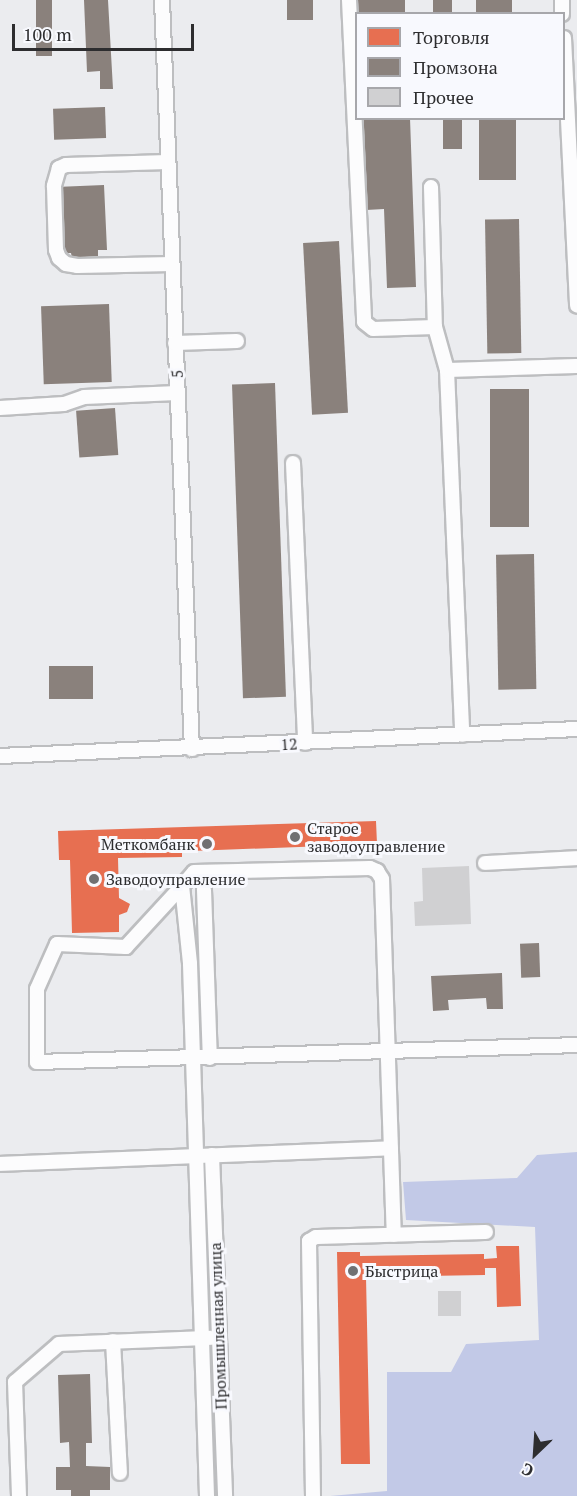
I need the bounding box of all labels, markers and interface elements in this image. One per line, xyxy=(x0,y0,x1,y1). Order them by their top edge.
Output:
scale bar xyxy=(15,12,196,50)
legend xyxy=(355,12,565,120)
text: 100 m xyxy=(23,22,72,46)
text: Торговля xyxy=(413,25,490,49)
text: Промзона xyxy=(413,55,498,79)
text: Прочее xyxy=(413,85,474,109)
street label: 5 xyxy=(167,369,187,379)
street label: 12 xyxy=(280,734,298,754)
place label: Старое заводоуправление xyxy=(307,818,445,856)
marker: Старое заводоуправление xyxy=(288,830,302,844)
place label: Меткомбанк xyxy=(101,834,195,854)
marker: Меткомбанк xyxy=(200,837,214,851)
place label: Заводоуправление xyxy=(106,869,245,889)
marker: Заводоуправление xyxy=(87,872,101,886)
street label: Промышленная улица xyxy=(205,1242,231,1410)
place label: Быстрица xyxy=(365,1261,438,1281)
marker: Быстрица xyxy=(346,1264,360,1278)
north arrow xyxy=(505,1424,565,1484)
text: С xyxy=(518,1458,537,1482)

